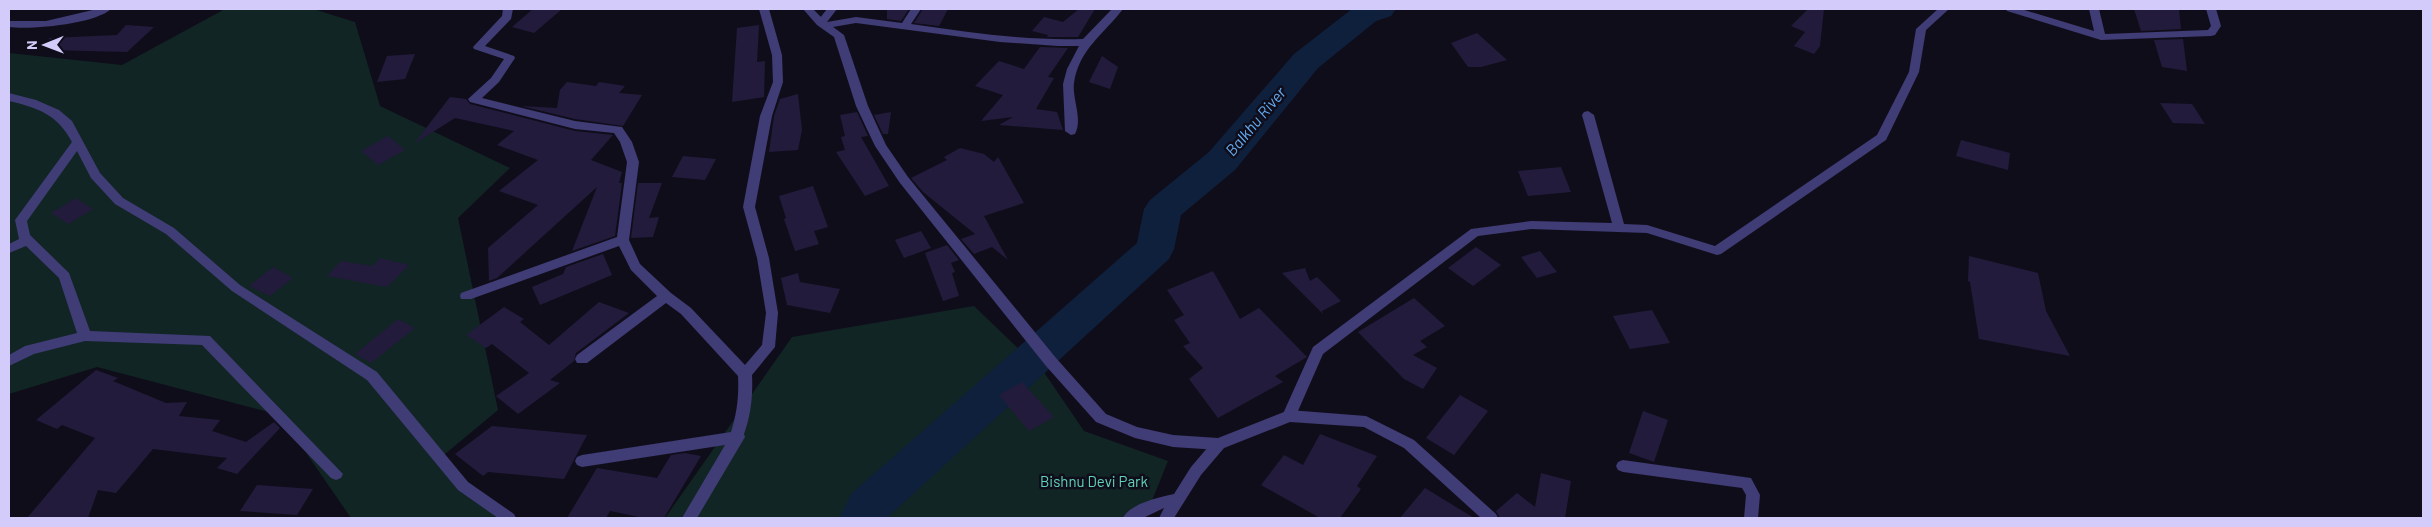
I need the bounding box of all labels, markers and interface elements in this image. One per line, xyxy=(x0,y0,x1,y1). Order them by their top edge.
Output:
north arrow xyxy=(20,20,70,70)
text: N xyxy=(23,40,40,50)
water label: Balkhu River xyxy=(1221,82,1290,159)
park label: Bishnu Devi Park xyxy=(1040,472,1149,490)

